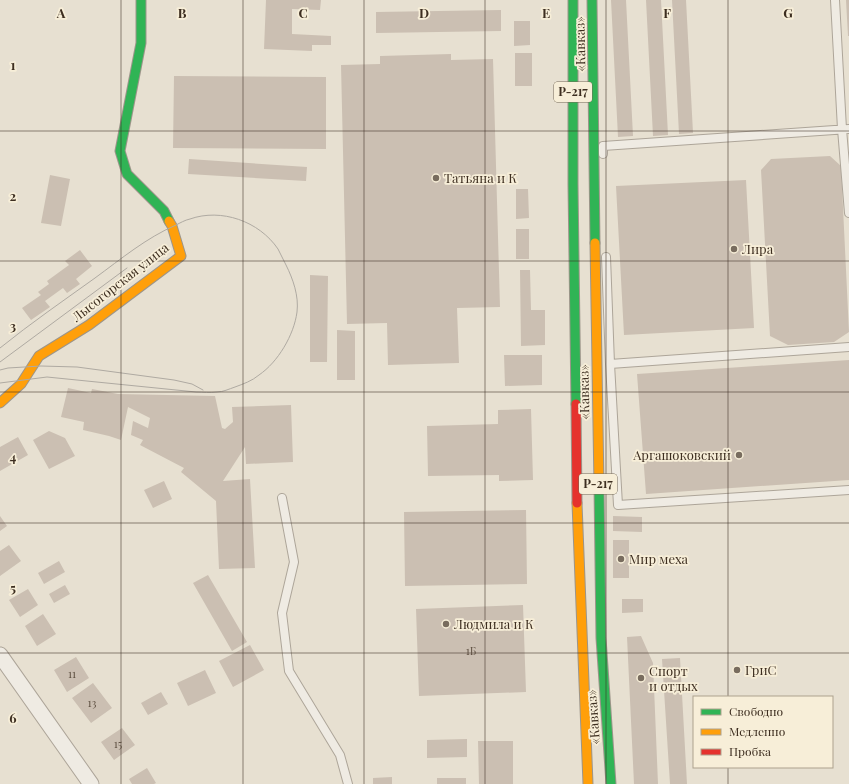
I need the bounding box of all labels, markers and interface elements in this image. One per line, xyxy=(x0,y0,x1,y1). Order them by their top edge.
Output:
text: A xyxy=(56,4,66,21)
text: B xyxy=(178,4,187,21)
text: C xyxy=(298,4,308,21)
text: D xyxy=(419,4,429,21)
text: E xyxy=(542,4,550,21)
text: F xyxy=(663,4,671,21)
text: G xyxy=(783,4,793,21)
street label: «Кавказ» xyxy=(571,16,588,72)
text: 1 xyxy=(11,56,16,73)
road number: Р-217 xyxy=(554,82,592,102)
place label: Татьяна и К xyxy=(444,169,517,186)
marker: Татьяна и К xyxy=(431,173,441,183)
text: 2 xyxy=(10,187,17,204)
street label: Лысогорская улица xyxy=(67,238,172,325)
place label: Лира xyxy=(741,240,774,257)
marker: Лира xyxy=(729,244,739,254)
text: 3 xyxy=(10,317,16,334)
street label: «Кавказ» xyxy=(575,364,592,420)
place label: Аргашоковский xyxy=(632,446,731,463)
text: 4 xyxy=(10,448,17,465)
marker: Аргашоковский xyxy=(734,450,744,460)
road number: Р-217 xyxy=(579,474,617,494)
place label: Мир меха xyxy=(629,550,689,567)
marker: Мир меха xyxy=(616,554,626,564)
text: 5 xyxy=(10,579,16,596)
place label: Людмила и К xyxy=(453,615,534,632)
marker: Людмила и К xyxy=(441,619,451,629)
house number: 1Б xyxy=(466,643,477,658)
place label: ГриС xyxy=(745,661,777,678)
place label: Спорт и отдых xyxy=(649,662,698,694)
marker: ГриС xyxy=(732,665,742,675)
house number: 11 xyxy=(68,666,76,681)
marker: Спорт и отдых xyxy=(636,673,646,683)
street label: «Кавказ» xyxy=(582,688,603,745)
house number: 13 xyxy=(88,695,96,710)
legend xyxy=(693,696,833,768)
text: Свободно xyxy=(729,703,784,719)
text: 6 xyxy=(9,709,17,726)
text: Медленно xyxy=(729,723,786,739)
house number: 15 xyxy=(114,736,123,751)
text: Пробка xyxy=(729,743,771,759)

